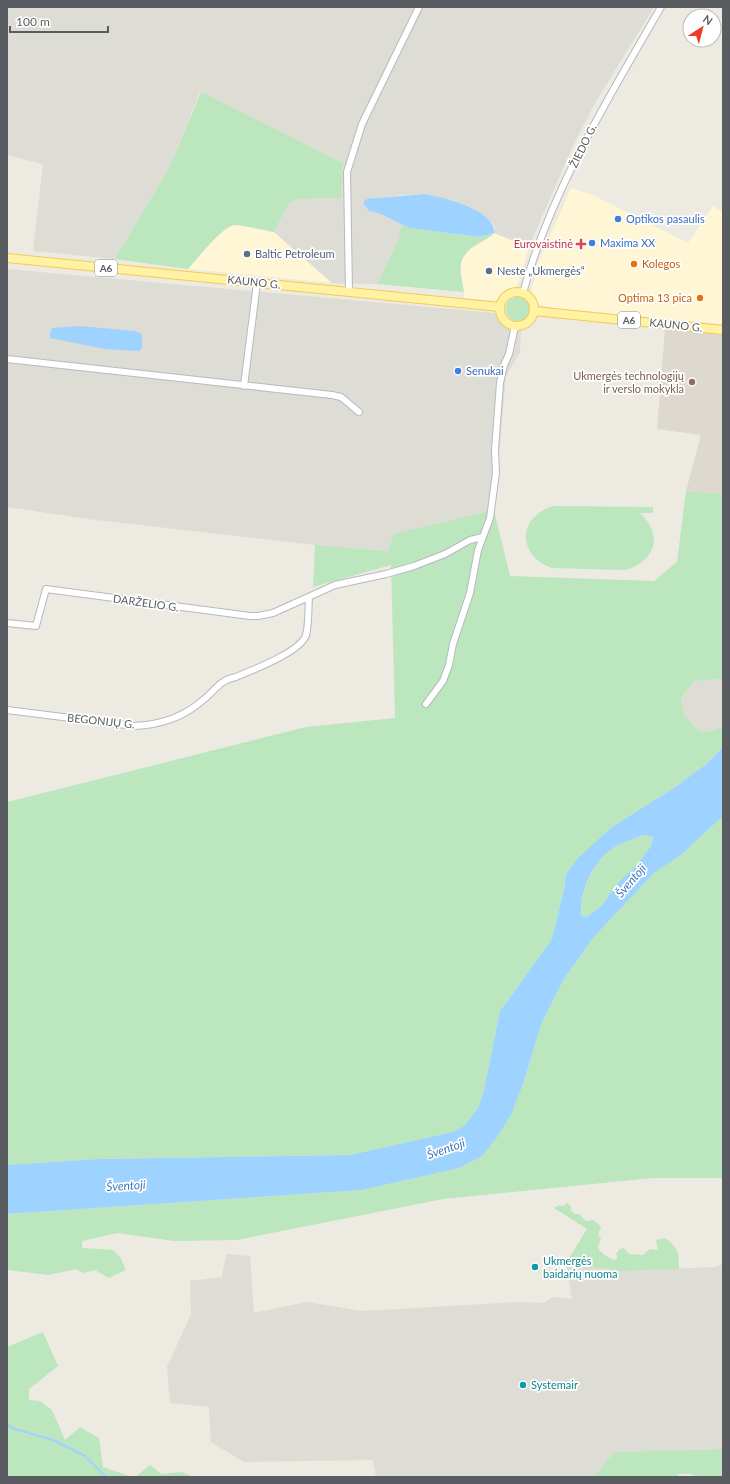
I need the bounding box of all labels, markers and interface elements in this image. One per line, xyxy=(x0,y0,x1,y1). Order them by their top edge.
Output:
scale bar xyxy=(10,8,108,34)
north arrow xyxy=(682,8,722,48)
text: N xyxy=(701,12,715,27)
text: 100 m xyxy=(16,14,50,29)
street label: ŽIEDO G. xyxy=(566,122,599,170)
place label: Optikos pasaulis xyxy=(626,212,705,225)
marker: Optikos pasaulis xyxy=(613,214,623,224)
place label: Maxima XX xyxy=(600,236,656,249)
place label: Eurovaistinė xyxy=(514,237,573,250)
marker: Maxima XX xyxy=(587,238,597,248)
marker: Eurovaistinė xyxy=(576,239,586,249)
place label: Baltic Petroleum xyxy=(255,247,335,260)
marker: Baltic Petroleum xyxy=(242,249,252,259)
place label: Kolegos xyxy=(642,257,680,270)
marker: Kolegos xyxy=(629,259,639,269)
road number: A6 xyxy=(95,260,117,276)
place label: Neste „Ukmergės“ xyxy=(497,264,585,277)
marker: Neste „Ukmergės“ xyxy=(484,266,494,276)
street label: KAUNO G. xyxy=(227,272,281,291)
place label: Optima 13 pica xyxy=(618,291,692,304)
marker: Optima 13 pica xyxy=(695,293,705,303)
road number: A6 xyxy=(618,312,640,328)
street label: KAUNO G. xyxy=(649,315,703,334)
place label: Senukai xyxy=(466,364,504,377)
marker: Senukai xyxy=(453,366,463,376)
place label: Ukmergės technologijų ir verslo mokykla xyxy=(573,369,684,395)
marker: Ukmergės technologijų ir verslo mokykla xyxy=(687,377,697,387)
street label: DARŽELIO G. xyxy=(112,591,180,614)
street label: BEGONIJŲ G. xyxy=(67,710,135,731)
water label: Šventoji xyxy=(612,861,649,900)
water label: Šventoji xyxy=(425,1135,467,1162)
water label: Šventoji xyxy=(106,1177,146,1194)
place label: Ukmergės baidarių nuoma xyxy=(543,1254,618,1280)
marker: Ukmergės baidarių nuoma xyxy=(530,1262,540,1272)
place label: Systemair xyxy=(531,1378,578,1391)
marker: Systemair xyxy=(518,1380,528,1390)

